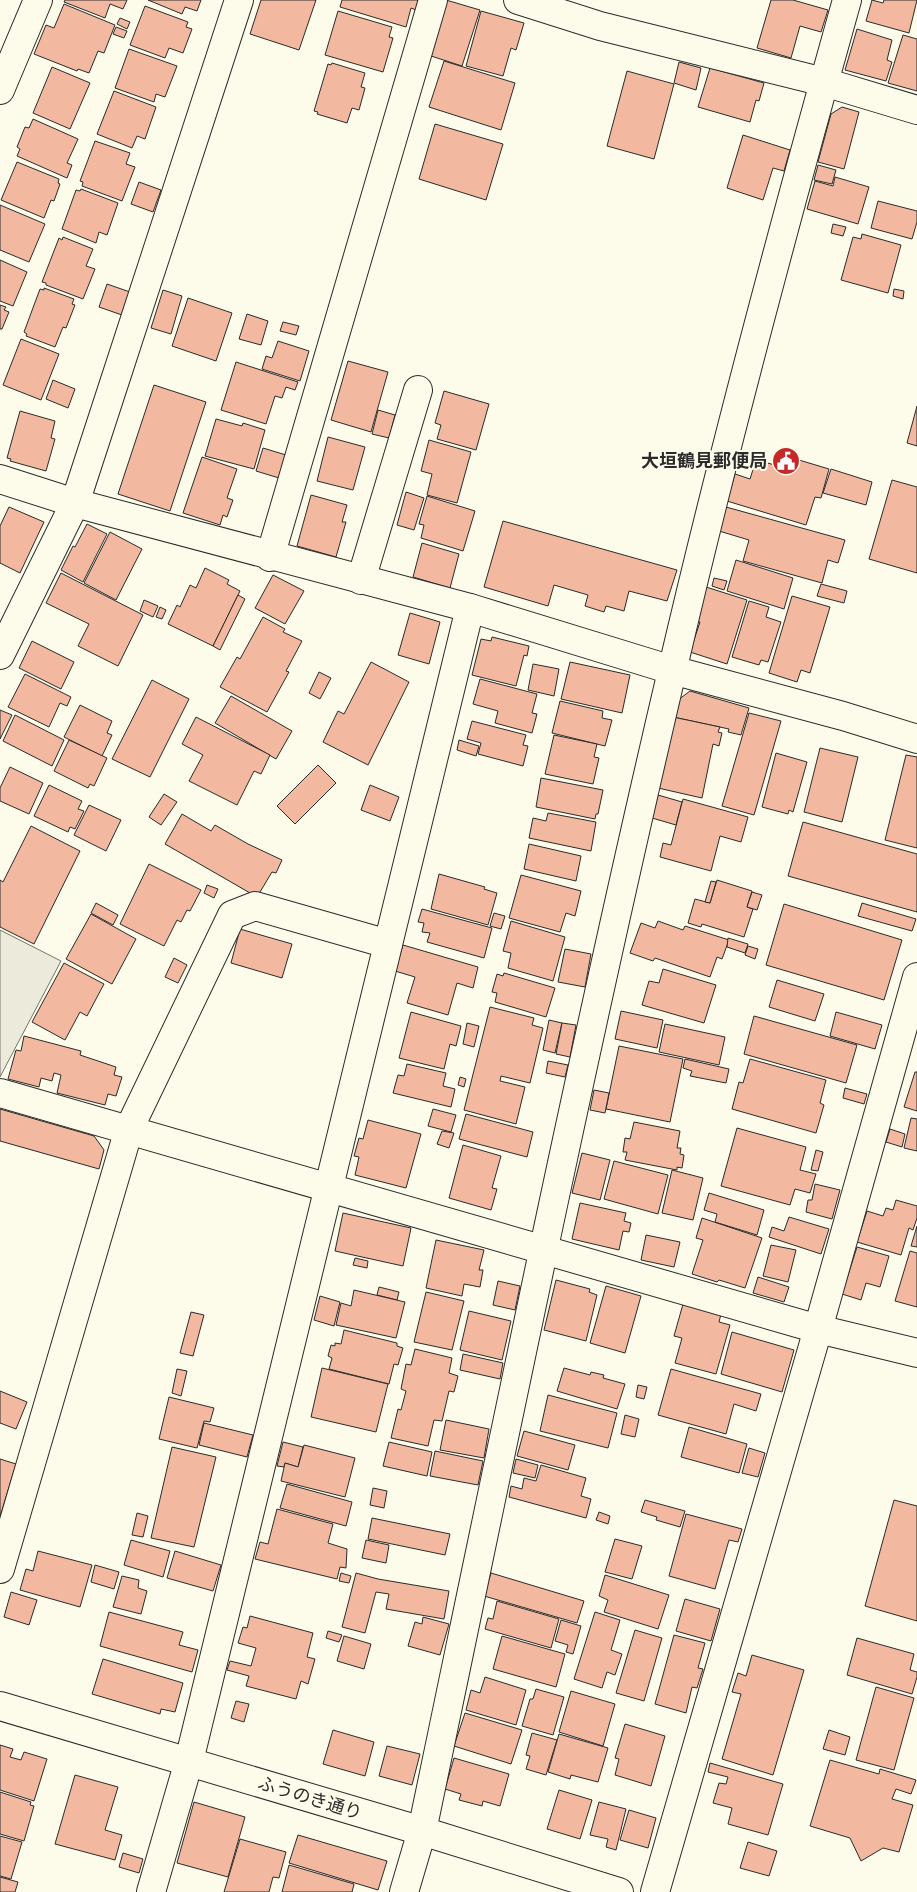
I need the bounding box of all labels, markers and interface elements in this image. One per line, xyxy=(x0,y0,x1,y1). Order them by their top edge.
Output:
public building icon: 大垣鶴見郵便局 xyxy=(771,446,801,476)
place label: 大垣鶴見郵便局 xyxy=(641,450,767,470)
street label: ふうのき通り xyxy=(256,1772,365,1822)

